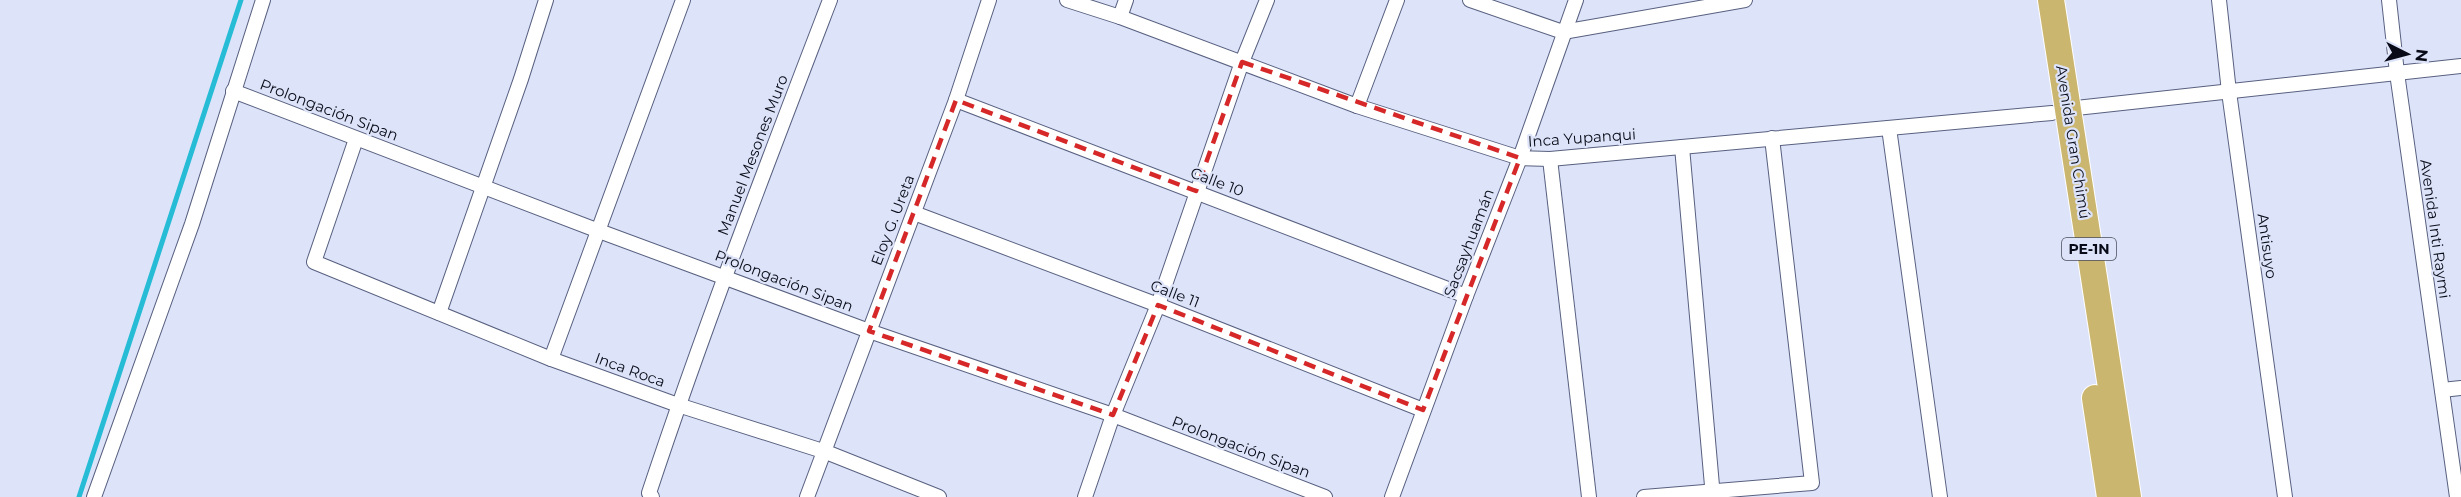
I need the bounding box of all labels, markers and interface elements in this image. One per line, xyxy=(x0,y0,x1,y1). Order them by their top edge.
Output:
north arrow xyxy=(2377,24,2437,84)
text: N xyxy=(2411,48,2432,63)
street label: Avenida Gran Chimú xyxy=(2052,64,2095,220)
street label: Manuel Mesones Muro xyxy=(713,72,792,238)
street label: Prolongación Sipan xyxy=(257,74,401,145)
street label: Inca Yupanqui xyxy=(1527,124,1637,151)
street label: Avenida Inti Raymi xyxy=(2416,158,2455,300)
street label: Calle 10 xyxy=(1188,163,1247,200)
street label: Eloy G. Ureta xyxy=(867,172,919,268)
street label: Sacsayhuamán xyxy=(1439,186,1498,300)
street label: Antisuyo xyxy=(2254,212,2281,280)
road number: PE-1N xyxy=(2062,238,2116,260)
street label: Prolongación Sipan xyxy=(712,245,856,316)
street label: Calle 11 xyxy=(1148,275,1203,312)
street label: Inca Roca xyxy=(592,348,668,391)
street label: Prolongación Sipan xyxy=(1169,411,1313,482)

